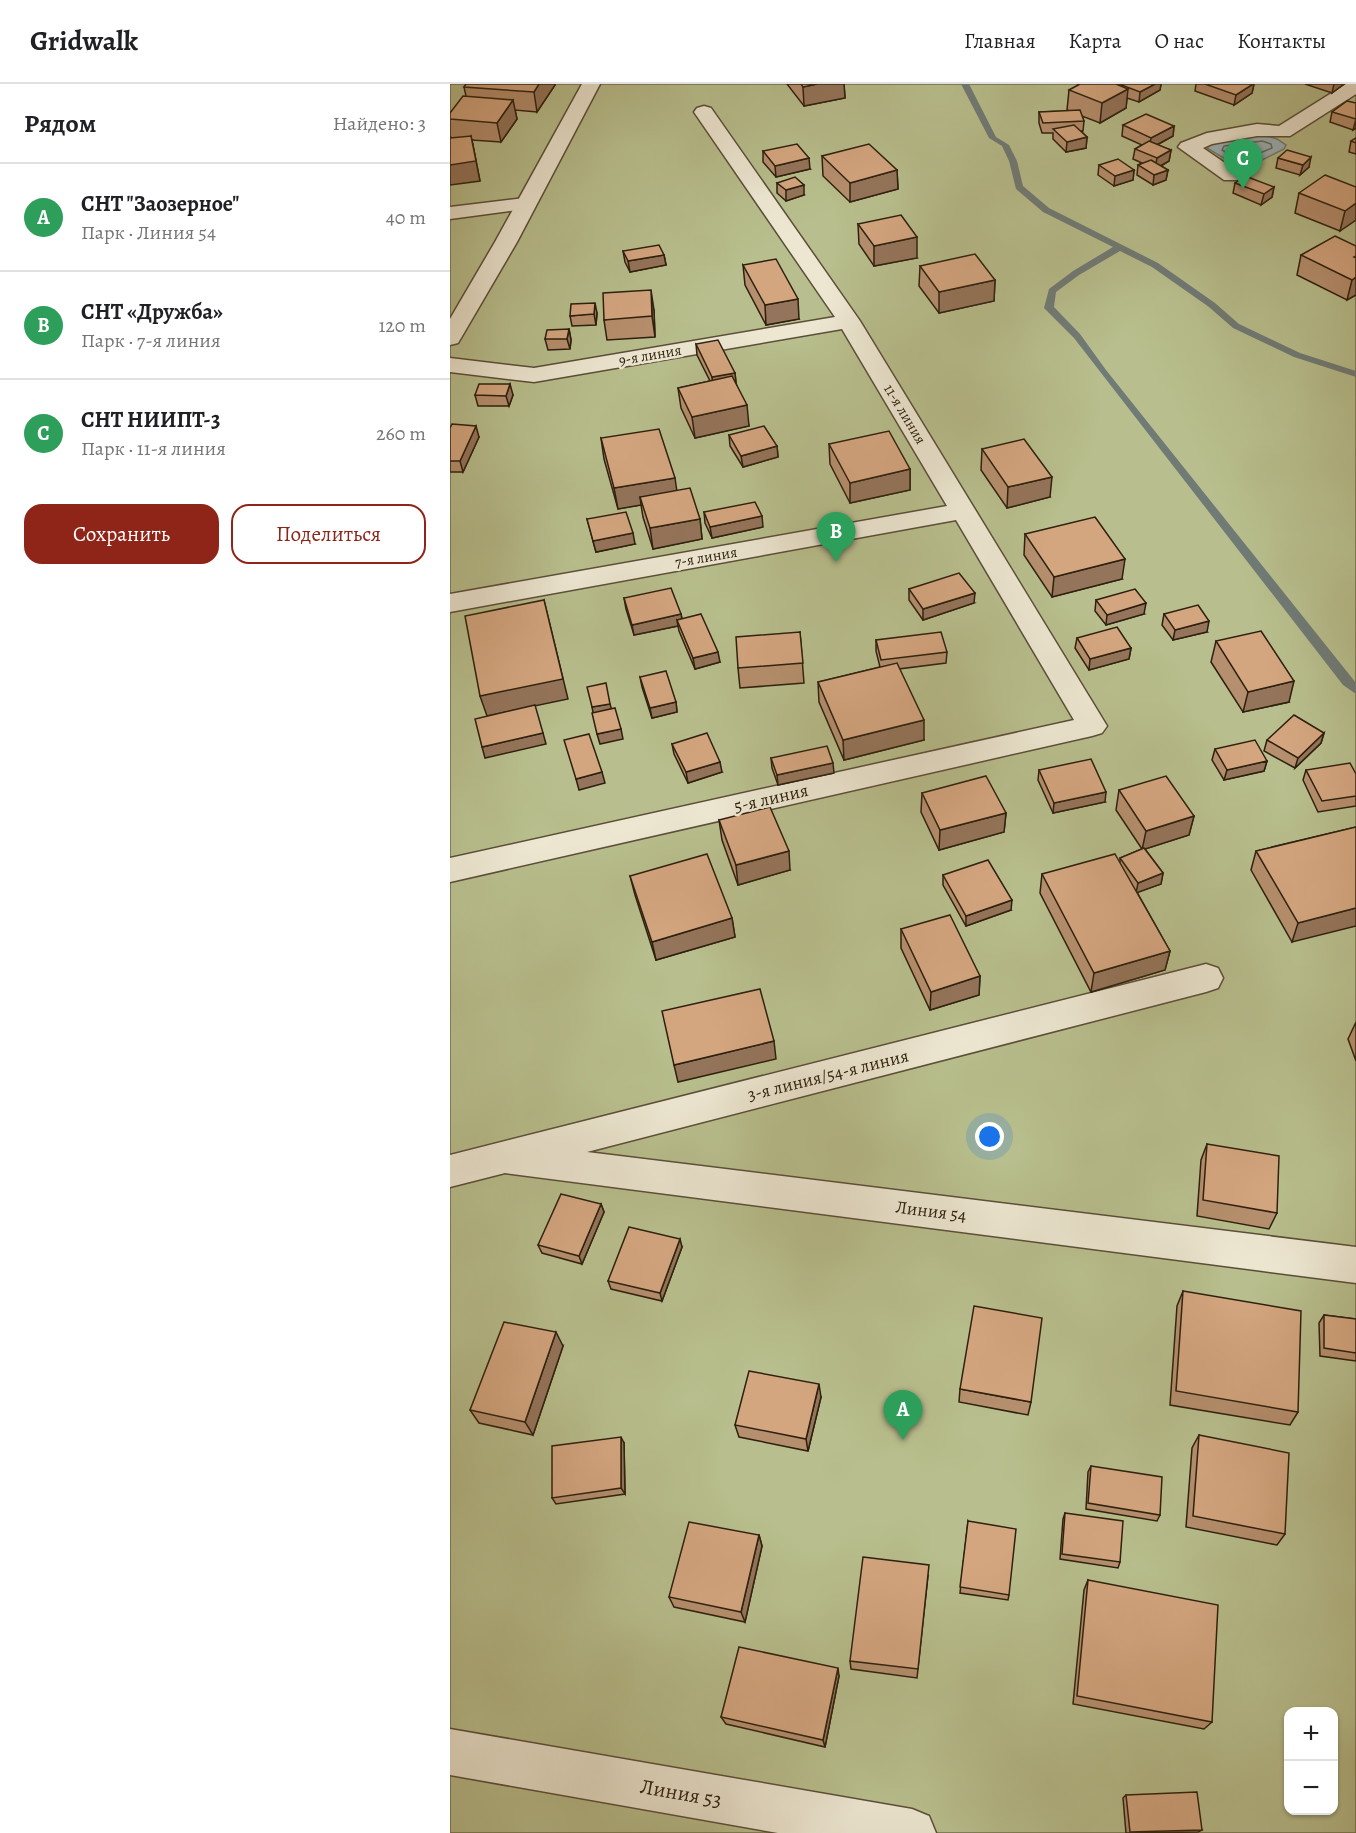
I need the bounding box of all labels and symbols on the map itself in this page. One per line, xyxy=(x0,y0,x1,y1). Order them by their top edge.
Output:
pin: C xyxy=(1224,140,1262,189)
street label: 9-я линия xyxy=(617,340,683,370)
street label: 11-я линия xyxy=(879,380,931,448)
pin: B xyxy=(816,512,856,562)
street label: 7-я линия xyxy=(673,542,739,572)
street label: 5-я линия xyxy=(731,778,811,818)
street label: 3-я линия/54-я линия xyxy=(745,1043,911,1107)
your location xyxy=(975,1122,1004,1151)
street label: Линия 54 xyxy=(894,1195,968,1227)
pin: A xyxy=(884,1390,922,1440)
street label: Линия 53 xyxy=(638,1772,724,1814)

